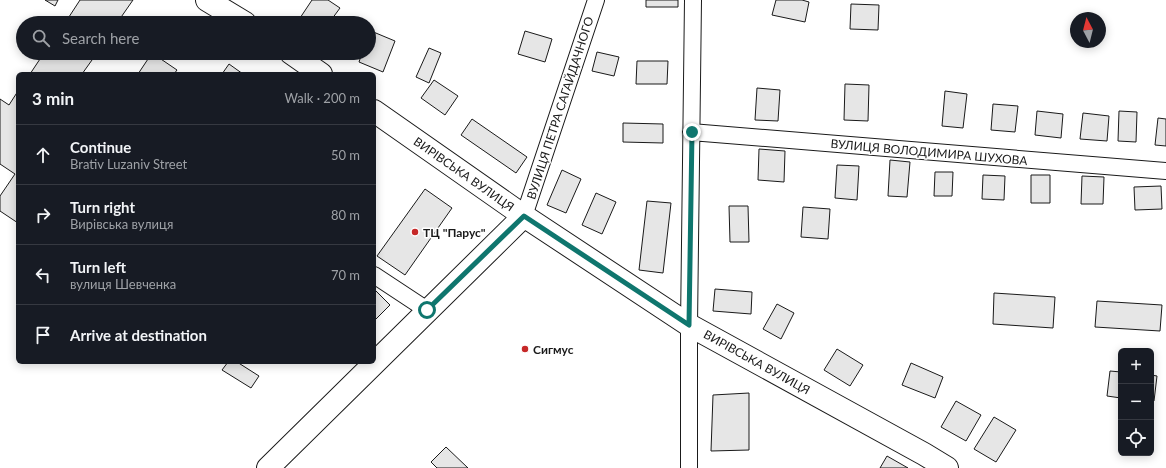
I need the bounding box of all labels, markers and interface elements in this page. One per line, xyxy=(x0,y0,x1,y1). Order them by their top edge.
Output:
north arrow xyxy=(1070,12,1106,48)
street label: ВУЛИЦЯ ПЕТРА САГАЙДАЧНОГО xyxy=(523,14,597,201)
search box xyxy=(16,16,376,60)
icon: search xyxy=(30,27,52,49)
text: Search here xyxy=(62,29,139,47)
text: 3 min xyxy=(32,88,74,109)
text: Walk · 200 m xyxy=(284,90,360,106)
route end xyxy=(683,123,701,141)
street label: ВИРІВСЬКА ВУЛИЦЯ xyxy=(411,134,517,214)
street label: ВУЛИЦЯ ВОЛОДИМИРА ШУХОВА xyxy=(830,136,1029,168)
text: Continue xyxy=(70,138,131,156)
icon: ahead xyxy=(32,144,54,166)
text: 50 m xyxy=(331,147,360,163)
text: Brativ Luzaniv Street xyxy=(70,156,187,172)
text: Turn right xyxy=(70,198,135,216)
icon: right xyxy=(32,204,54,226)
text: 80 m xyxy=(331,207,360,223)
text: Вирівська вулиця xyxy=(70,216,173,232)
place label: ТЦ "Парус" xyxy=(423,225,486,240)
marker: ТЦ "Парус" xyxy=(410,227,420,237)
text: Turn left xyxy=(70,258,126,276)
icon: left xyxy=(32,264,54,286)
text: 70 m xyxy=(331,267,360,283)
text: вулиця Шевченка xyxy=(70,276,176,292)
route start xyxy=(418,301,436,319)
icon: arrive xyxy=(32,324,54,346)
text: Arrive at destination xyxy=(70,326,207,344)
street label: ВИРІВСЬКА ВУЛИЦЯ xyxy=(701,326,813,398)
place label: Сигмус xyxy=(533,342,574,357)
marker: Сигмус xyxy=(520,344,530,354)
map controls xyxy=(1118,348,1154,456)
button: + xyxy=(1118,348,1154,384)
button: − xyxy=(1118,384,1154,420)
button: locate xyxy=(1118,420,1154,456)

